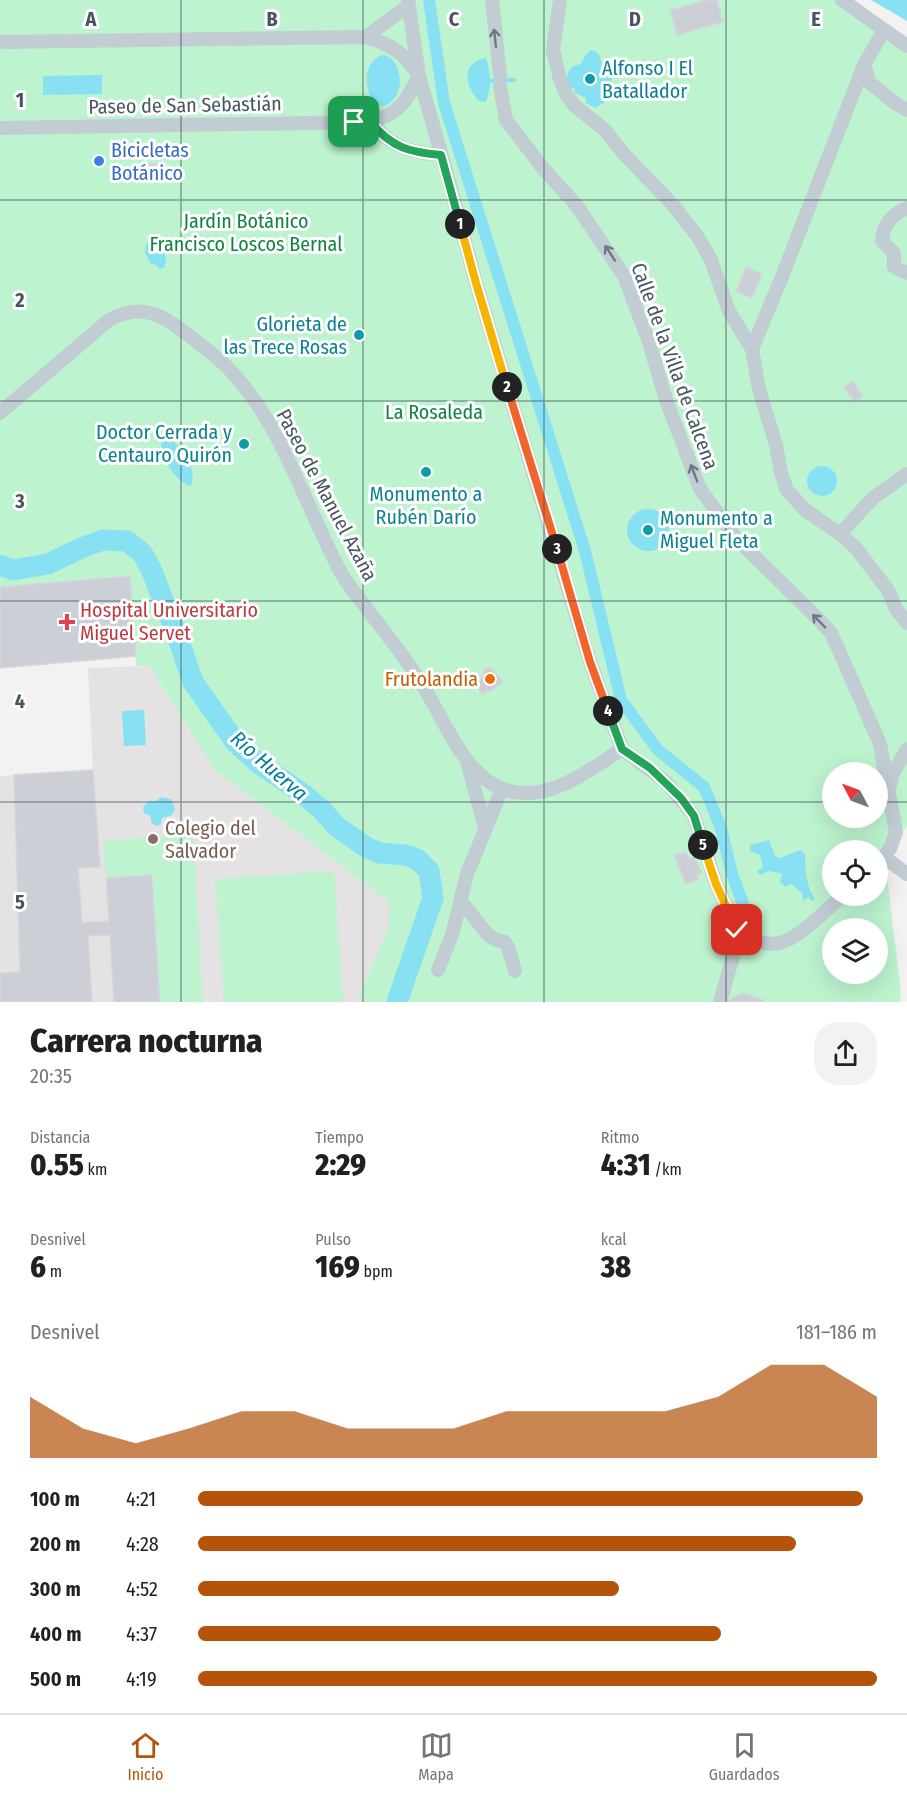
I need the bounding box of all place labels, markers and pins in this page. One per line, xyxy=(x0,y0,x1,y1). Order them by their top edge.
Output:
place label: Alfonso I El Batallador xyxy=(602,56,693,103)
marker: Alfonso I El Batallador xyxy=(583,72,597,86)
pin xyxy=(328,96,379,147)
place label: Bicicletas Botánico xyxy=(111,138,189,185)
marker: Bicicletas Botánico xyxy=(92,154,106,168)
pin: 1 xyxy=(445,209,475,239)
place label: Glorieta de las Trece Rosas xyxy=(223,312,347,359)
marker: Glorieta de las Trece Rosas xyxy=(352,328,366,342)
pin: 2 xyxy=(492,372,522,402)
place label: Doctor Cerrada y Centauro Quirón xyxy=(96,420,232,467)
marker: Doctor Cerrada y Centauro Quirón xyxy=(237,437,251,451)
marker: Monumento a Rubén Darío xyxy=(419,465,433,479)
place label: Monumento a Rubén Darío xyxy=(370,482,482,529)
place label: Monumento a Miguel Fleta xyxy=(660,506,773,553)
marker: Monumento a Miguel Fleta xyxy=(641,523,655,537)
pin: 3 xyxy=(542,534,572,564)
place label: Hospital Universitario Miguel Servet xyxy=(80,598,258,645)
marker: Hospital Universitario Miguel Servet xyxy=(58,613,76,631)
place label: Frutolandia xyxy=(385,667,478,691)
marker: Frutolandia xyxy=(483,672,497,686)
pin: 4 xyxy=(593,696,623,726)
place label: Colegio del Salvador xyxy=(165,816,256,863)
pin: 5 xyxy=(688,830,718,860)
marker: Colegio del Salvador xyxy=(146,832,160,846)
pin xyxy=(711,904,762,955)

